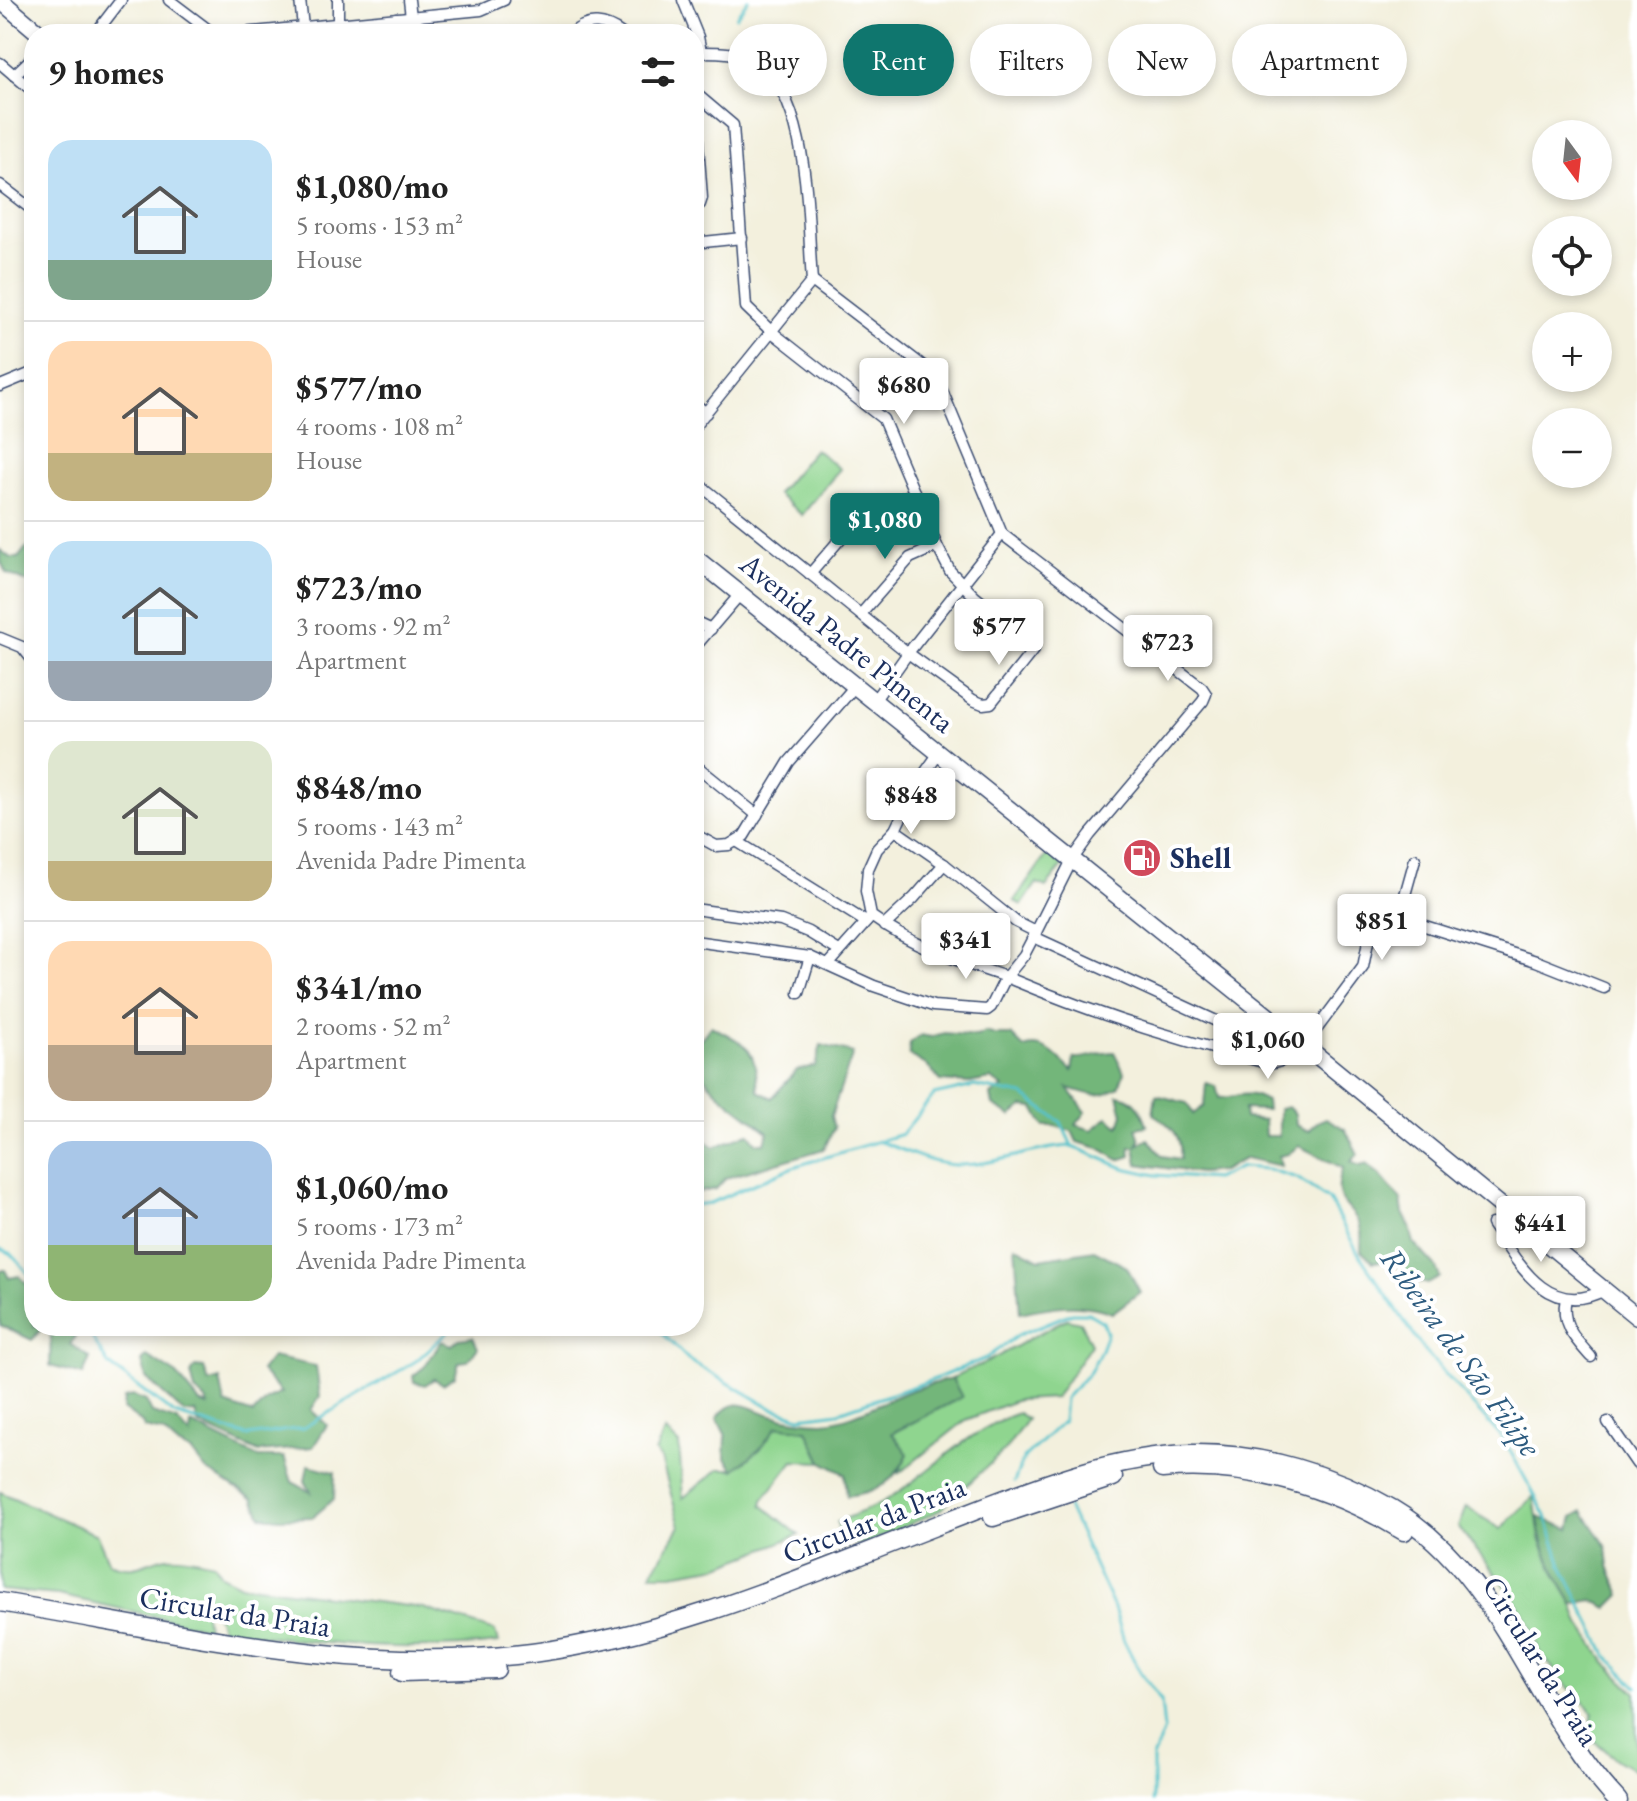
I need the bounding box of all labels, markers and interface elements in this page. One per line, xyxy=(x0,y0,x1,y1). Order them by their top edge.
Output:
chip: Buy xyxy=(728,24,827,96)
chip: Rent xyxy=(843,24,954,96)
chip: Filters xyxy=(970,24,1092,96)
chip: New xyxy=(1108,24,1216,96)
chip: Apartment xyxy=(1232,24,1407,96)
text: 9 homes xyxy=(48,50,164,94)
icon: filters xyxy=(636,50,680,94)
north arrow xyxy=(1532,120,1612,200)
map controls xyxy=(1532,120,1612,488)
text: $1,080/mo xyxy=(296,164,448,208)
icon: home xyxy=(112,172,208,268)
text: 5 rooms · 153 m² xyxy=(296,208,463,242)
button: locate xyxy=(1532,216,1612,296)
text: House xyxy=(296,242,362,276)
button: + xyxy=(1532,312,1612,392)
pin: $680 xyxy=(857,358,951,426)
text: $577/mo xyxy=(296,365,422,409)
text: $680 xyxy=(877,367,931,401)
icon: home xyxy=(112,373,208,469)
button: − xyxy=(1532,408,1612,488)
text: 4 rooms · 108 m² xyxy=(296,409,463,443)
text: House xyxy=(296,443,362,477)
pin: $1,080 xyxy=(820,493,950,561)
text: $1,080 xyxy=(848,502,922,536)
street label: Avenida Padre Pimenta xyxy=(731,543,963,741)
text: $723/mo xyxy=(296,565,422,609)
icon: home xyxy=(112,573,208,669)
pin: $577 xyxy=(952,599,1046,667)
text: $577 xyxy=(972,608,1026,642)
text: 3 rooms · 92 m² xyxy=(296,609,451,643)
pin: $723 xyxy=(1121,615,1215,683)
text: $723 xyxy=(1141,624,1195,658)
text: Apartment xyxy=(296,643,406,677)
text: $848/mo xyxy=(296,765,422,809)
pin: $848 xyxy=(864,768,958,836)
icon: home xyxy=(112,773,208,869)
text: $848 xyxy=(884,777,938,811)
text: 5 rooms · 143 m² xyxy=(296,809,463,843)
fuel station icon: Shell xyxy=(1121,837,1163,879)
place label: Shell xyxy=(1170,838,1232,877)
text: Avenida Padre Pimenta xyxy=(296,843,526,877)
pin: $851 xyxy=(1335,894,1429,962)
text: $851 xyxy=(1355,903,1409,937)
pin: $341 xyxy=(919,913,1013,981)
text: $341 xyxy=(939,922,993,956)
text: $341/mo xyxy=(296,965,422,1009)
icon: home xyxy=(112,973,208,1069)
text: 2 rooms · 52 m² xyxy=(296,1009,451,1043)
pin: $1,060 xyxy=(1203,1013,1333,1081)
text: $1,060 xyxy=(1231,1022,1305,1056)
text: Apartment xyxy=(296,1043,406,1077)
text: $1,060/mo xyxy=(296,1165,448,1209)
icon: home xyxy=(112,1173,208,1269)
pin: $441 xyxy=(1494,1196,1588,1264)
text: $441 xyxy=(1514,1205,1568,1239)
text: 5 rooms · 173 m² xyxy=(296,1209,463,1243)
water label: Ribeira de São Filipe xyxy=(1371,1239,1552,1466)
text: Avenida Padre Pimenta xyxy=(296,1243,526,1277)
street label: Circular da Praia xyxy=(777,1467,971,1572)
street label: Circular da Praia xyxy=(1474,1569,1609,1753)
street label: Circular da Praia xyxy=(137,1577,333,1646)

